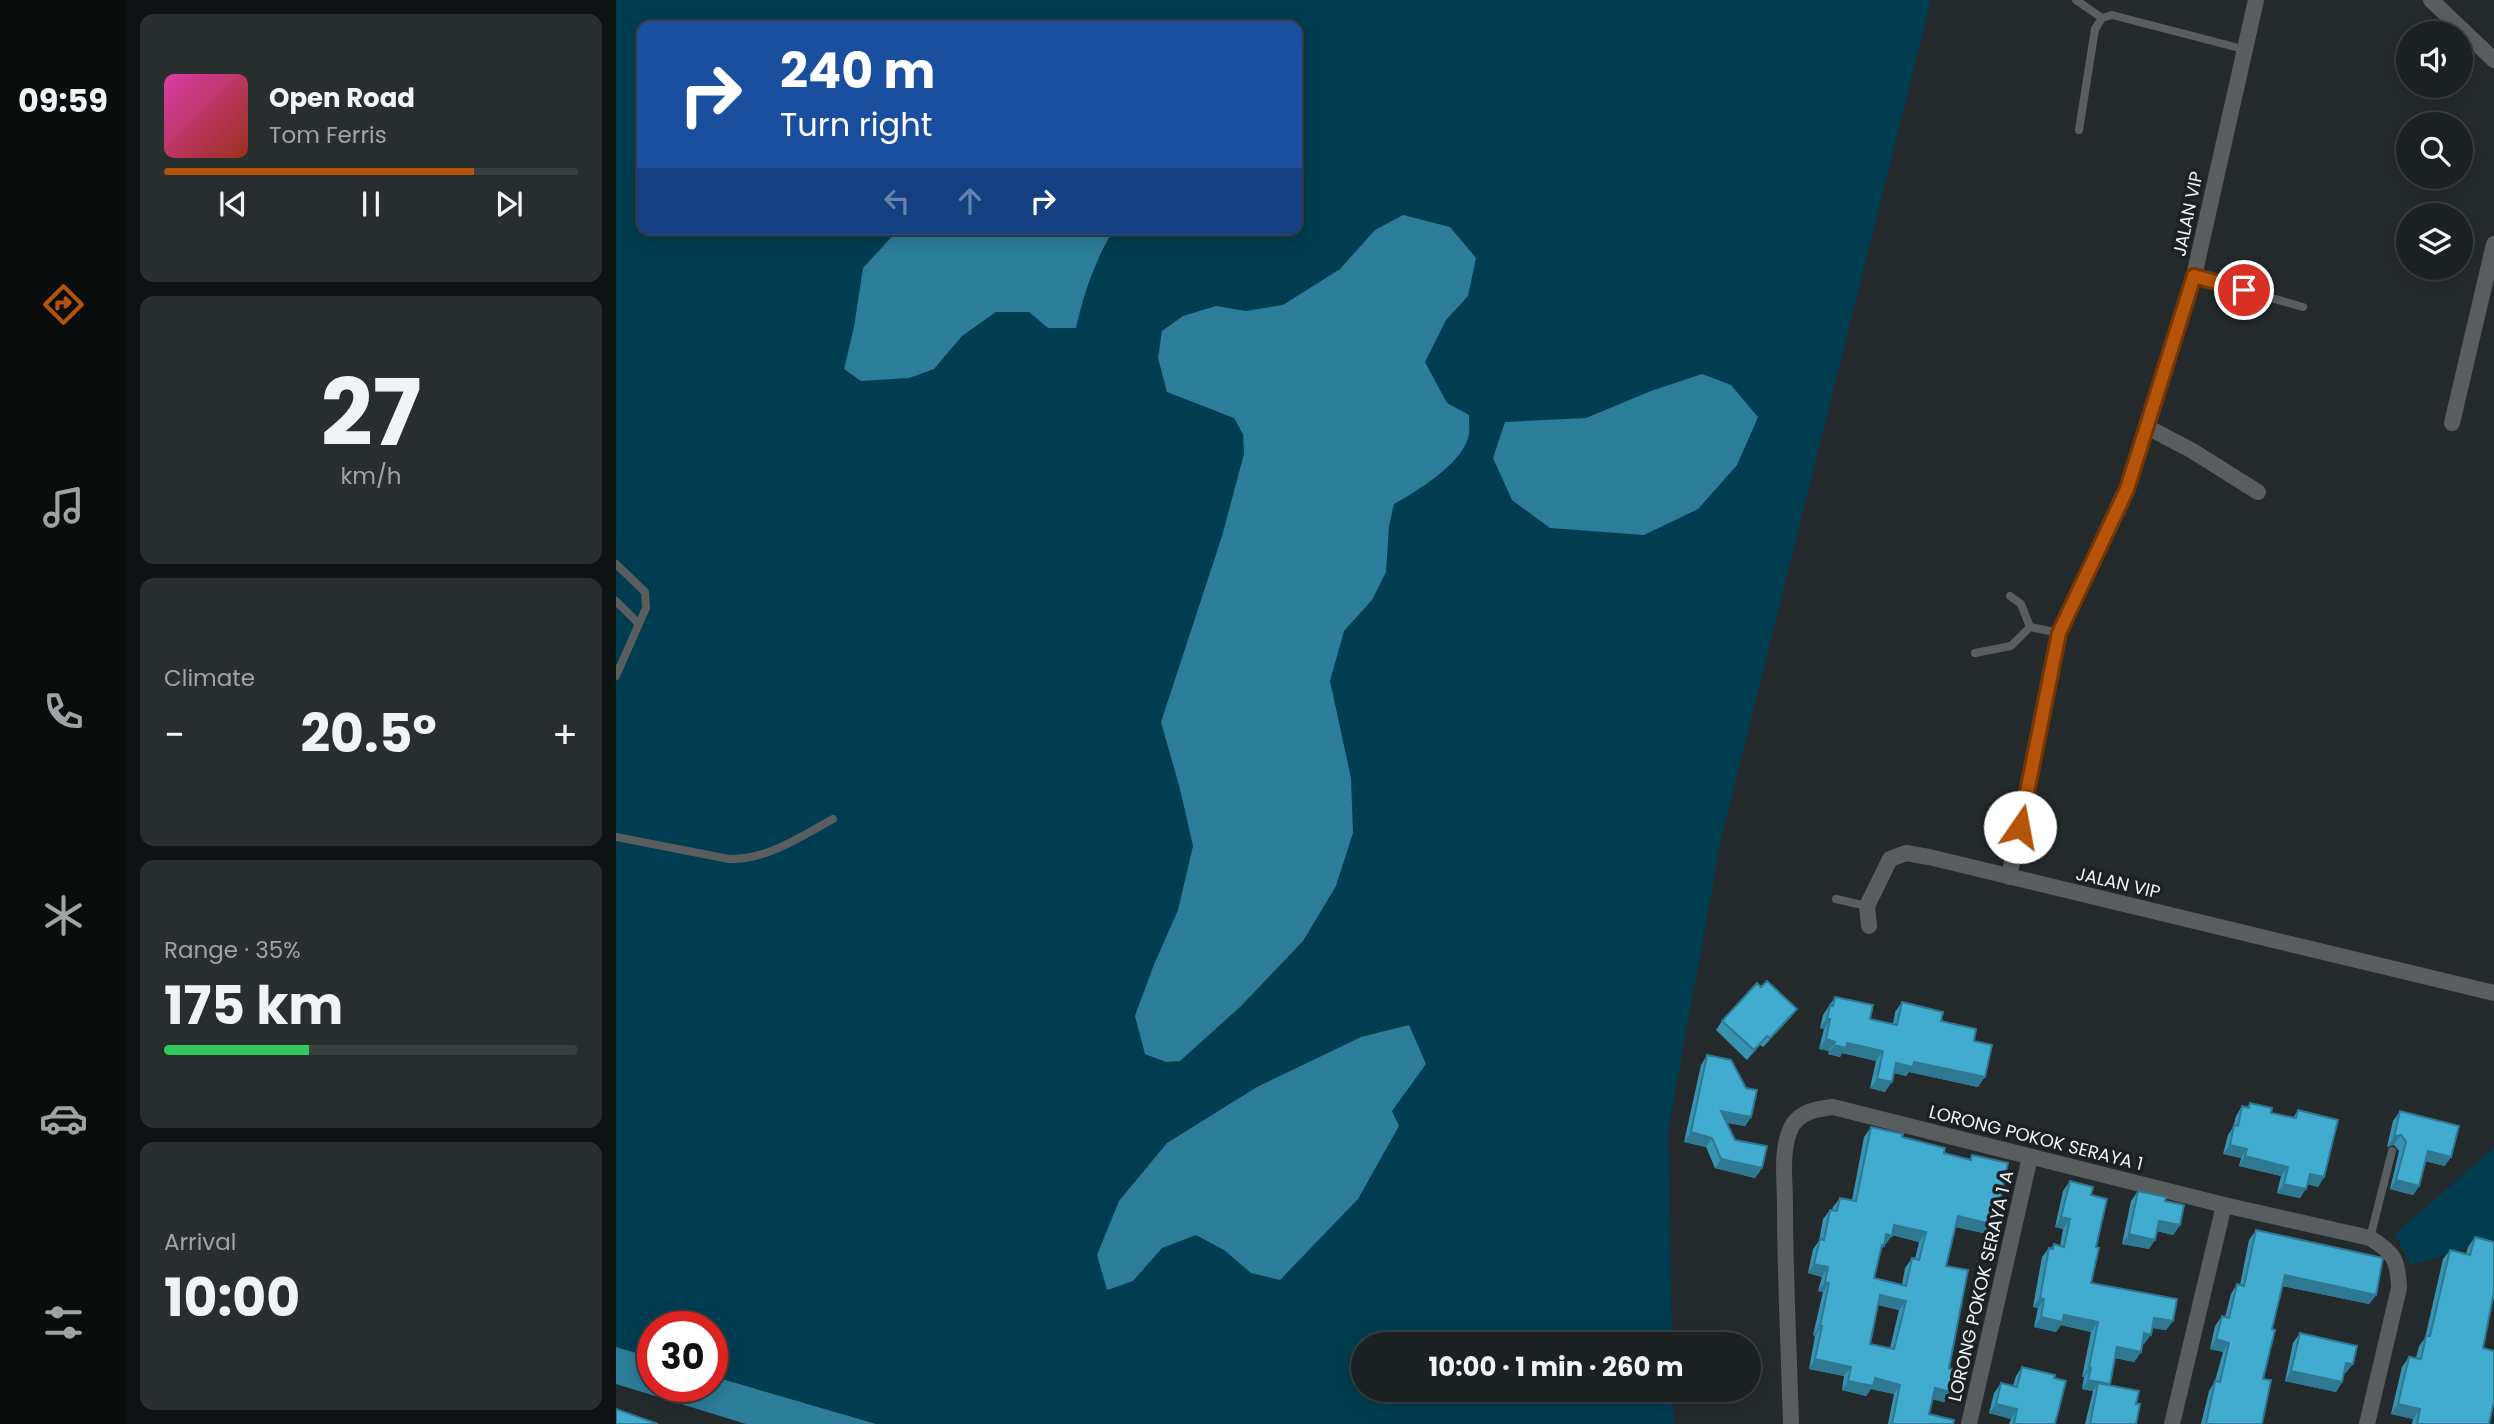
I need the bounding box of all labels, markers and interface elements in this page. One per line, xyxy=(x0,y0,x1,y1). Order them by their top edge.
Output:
map controls xyxy=(2396,21,2473,280)
button: sound xyxy=(2396,21,2473,98)
text: 240 m xyxy=(780,37,935,105)
icon: right xyxy=(665,49,756,140)
text: 09:59 xyxy=(18,78,108,123)
text: Open Road xyxy=(269,80,415,116)
text: Turn right xyxy=(780,102,932,147)
button: search xyxy=(2396,112,2473,189)
text: Tom Ferris xyxy=(269,119,387,151)
street label: JALAN VIP xyxy=(2166,169,2209,259)
icon: left xyxy=(878,182,916,220)
icon: ahead xyxy=(951,182,989,220)
icon: right xyxy=(1024,182,1062,220)
icon: previous xyxy=(214,185,252,223)
icon: pause xyxy=(352,185,390,223)
icon: next xyxy=(490,185,528,223)
button: layers xyxy=(2396,203,2473,280)
pin xyxy=(2214,260,2274,320)
icon: arrive xyxy=(2225,271,2263,309)
icon: directions xyxy=(39,280,88,329)
text: 27 xyxy=(321,349,421,477)
text: km/h xyxy=(340,460,402,492)
icon: music xyxy=(39,483,88,532)
text: Climate xyxy=(164,662,255,694)
icon: phone xyxy=(39,687,88,736)
text: 20.5° xyxy=(300,697,437,770)
text: − xyxy=(164,708,185,761)
text: + xyxy=(552,708,578,761)
position arrow xyxy=(1983,790,2057,864)
street label: JALAN VIP xyxy=(2073,861,2163,904)
icon: climate xyxy=(39,891,88,940)
text: Range · 35% xyxy=(164,934,301,966)
text: 175 km xyxy=(164,969,343,1042)
icon: car xyxy=(39,1094,88,1143)
street label: LORONG POKOK SERAYA 1 xyxy=(1927,1099,2146,1176)
street label: LORONG POKOK SERAYA 1 A xyxy=(1942,1168,2019,1404)
text: Arrival xyxy=(164,1226,236,1258)
text: 10:00 xyxy=(164,1261,300,1334)
icon: filters xyxy=(39,1298,88,1347)
speed limit sign: 30 xyxy=(637,1311,728,1402)
text: 10:00 · 1 min · 260 m xyxy=(1428,1349,1684,1385)

